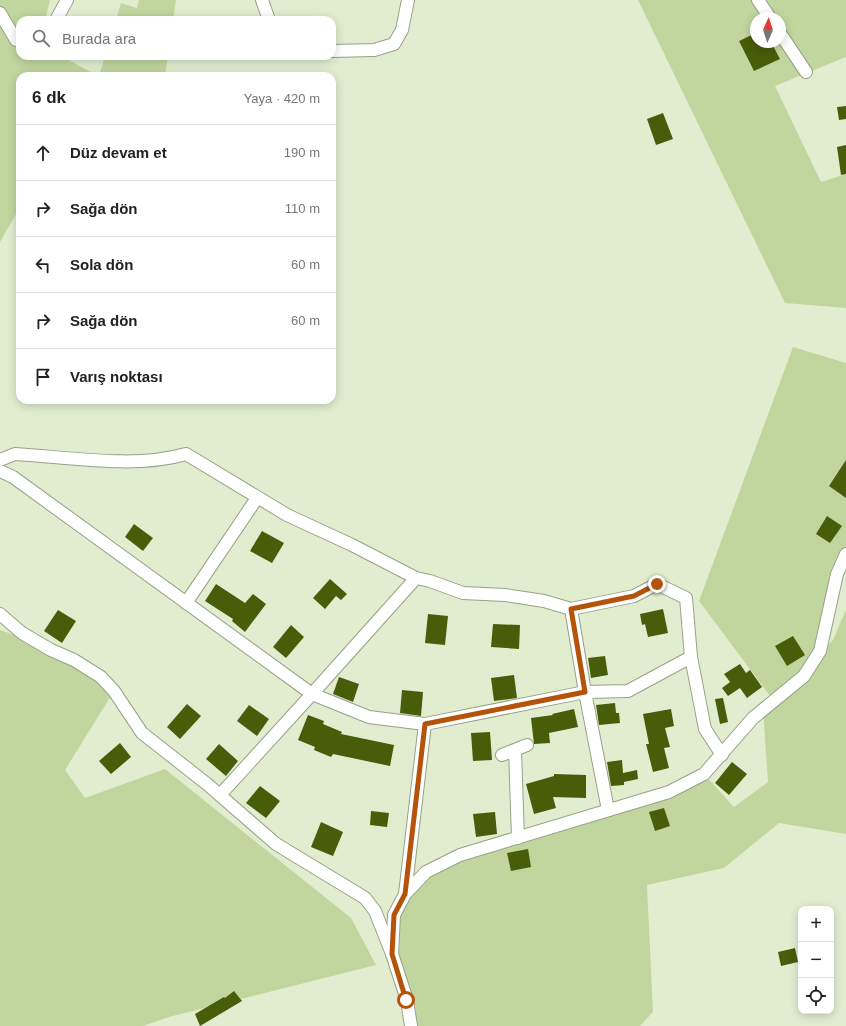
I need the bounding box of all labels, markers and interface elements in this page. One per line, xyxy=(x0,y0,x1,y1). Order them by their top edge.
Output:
north arrow xyxy=(750,12,786,48)
search box xyxy=(16,16,336,60)
icon: search xyxy=(30,27,52,49)
text: Burada ara xyxy=(62,30,136,47)
text: 6 dk xyxy=(32,88,66,107)
text: Yaya · 420 m xyxy=(244,91,320,106)
icon: ahead xyxy=(32,142,54,164)
text: Düz devam et xyxy=(70,144,167,161)
text: 190 m xyxy=(284,145,320,160)
icon: right xyxy=(32,198,54,220)
text: Sağa dön xyxy=(70,200,138,217)
text: 110 m xyxy=(285,201,320,216)
icon: left xyxy=(32,254,54,276)
text: Sola dön xyxy=(70,256,133,273)
text: 60 m xyxy=(291,257,320,272)
icon: right xyxy=(32,310,54,332)
text: Sağa dön xyxy=(70,312,138,329)
text: 60 m xyxy=(291,313,320,328)
icon: arrive xyxy=(32,366,54,388)
text: Varış noktası xyxy=(70,368,163,385)
route end xyxy=(648,575,666,593)
map controls xyxy=(798,906,834,1014)
button: + xyxy=(798,906,834,942)
button: − xyxy=(798,942,834,978)
button: locate xyxy=(798,978,834,1014)
route start xyxy=(397,991,415,1009)

